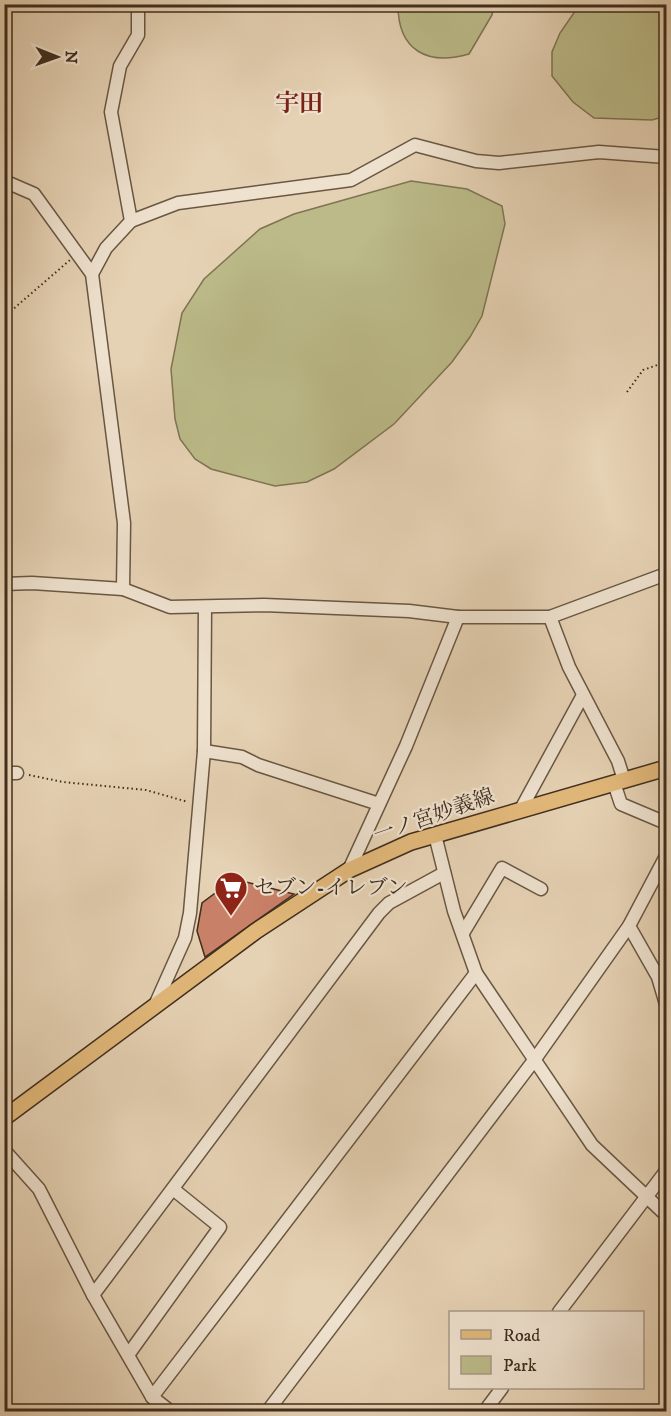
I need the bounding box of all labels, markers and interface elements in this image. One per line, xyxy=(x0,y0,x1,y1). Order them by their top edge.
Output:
north arrow xyxy=(27,27,87,87)
text: N xyxy=(61,51,81,64)
district label: 宇田 xyxy=(275,89,323,119)
street label: 一ノ宮妙義線 xyxy=(370,783,498,849)
supermarket icon: セブン-イレブン xyxy=(213,870,249,917)
place label: セブン-イレブン xyxy=(254,875,408,901)
legend xyxy=(449,1311,644,1389)
text: Road xyxy=(503,1325,540,1347)
text: Park xyxy=(503,1355,537,1377)

